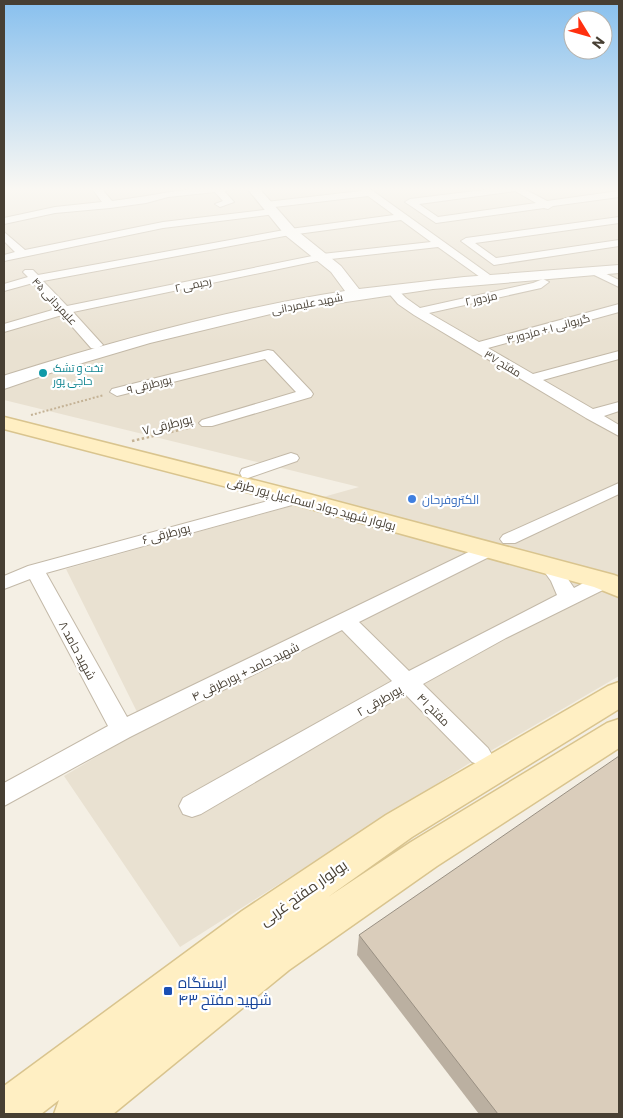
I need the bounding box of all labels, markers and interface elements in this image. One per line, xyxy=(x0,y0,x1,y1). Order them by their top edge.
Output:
north arrow xyxy=(563,10,613,60)
text: N xyxy=(589,34,609,52)
street label: رحیمی ۲ xyxy=(173,274,213,295)
street label: علیمردانی ۴۵ xyxy=(29,275,80,328)
street label: مزدور ۲ xyxy=(464,288,498,309)
street label: شهید علیمردانی xyxy=(270,290,344,317)
street label: گریوانی ۱ + مزدور ۴ xyxy=(505,311,591,346)
street label: مفتح ۳۷ xyxy=(481,347,524,381)
place label: تخت و تشک حاجی پور xyxy=(52,361,103,388)
marker: تخت و تشک حاجی پور xyxy=(37,367,49,379)
street label: پورطرقی ۹ xyxy=(125,372,173,397)
street label: پورطرقی ۷ xyxy=(141,411,195,440)
street label: بولوار شهید جواد اسماعیل پور طرقی xyxy=(225,474,398,535)
place label: الکتروفرحان xyxy=(422,492,479,507)
marker: الکتروفرحان xyxy=(406,493,418,505)
street label: پورطرقی ۶ xyxy=(140,520,193,549)
street label: شهید حامد ۸ xyxy=(56,618,99,682)
street label: شهید حامد + پورطرقی ۴ xyxy=(189,639,302,706)
street label: پورطرقی ۲ xyxy=(354,681,406,721)
street label: مفتح ۴۱ xyxy=(413,690,453,730)
street label: بولوار مفتح غربی xyxy=(256,855,352,931)
place label: ایستگاه شهید مفتح ۴۳ xyxy=(178,973,272,1011)
marker: ایستگاه شهید مفتح ۴۳ xyxy=(162,985,174,997)

